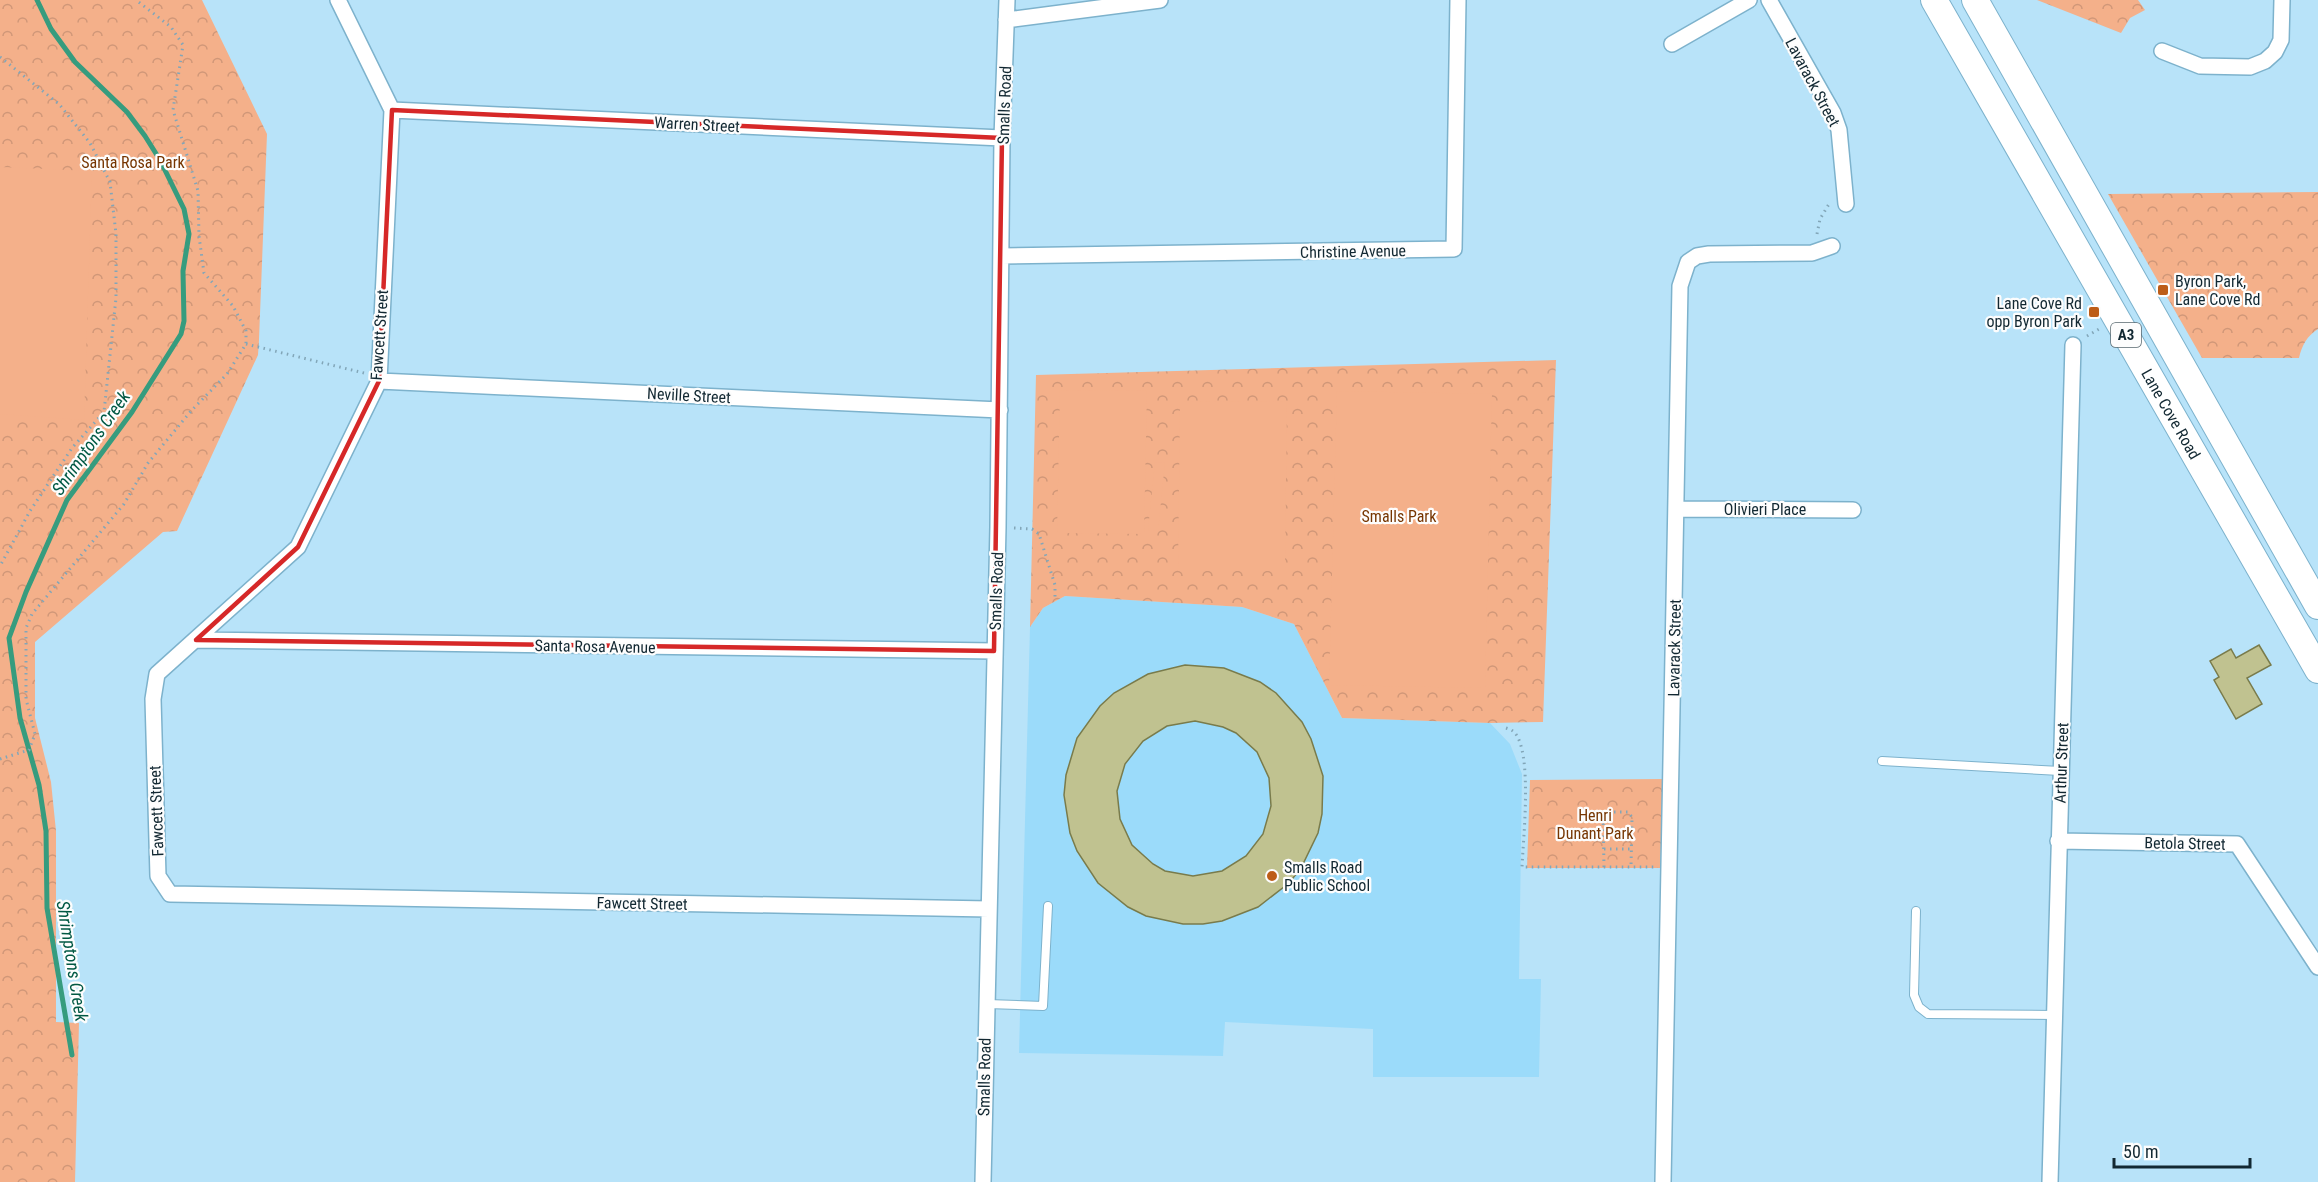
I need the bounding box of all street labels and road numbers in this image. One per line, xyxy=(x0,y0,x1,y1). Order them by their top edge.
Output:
street label: Lavarack Street xyxy=(1781,35,1844,130)
street label: Smalls Road xyxy=(994,65,1015,145)
street label: Warren Street xyxy=(654,113,740,136)
street label: Christine Avenue xyxy=(1300,241,1406,262)
street label: Fawcett Street xyxy=(367,289,392,381)
road number: A3 xyxy=(2111,323,2141,347)
street label: Lane Cove Road xyxy=(2137,365,2204,463)
street label: Neville Street xyxy=(647,384,732,407)
street label: Olivieri Place xyxy=(1724,500,1806,519)
street label: Smalls Road xyxy=(986,551,1007,631)
street label: Lavarack Street xyxy=(1664,599,1685,697)
street label: Santa Rosa Avenue xyxy=(534,636,656,657)
street label: Arthur Street xyxy=(2051,722,2072,804)
street label: Fawcett Street xyxy=(145,765,168,857)
street label: Betola Street xyxy=(2144,833,2226,854)
street label: Fawcett Street xyxy=(596,893,688,914)
street label: Smalls Road xyxy=(974,1038,995,1116)

